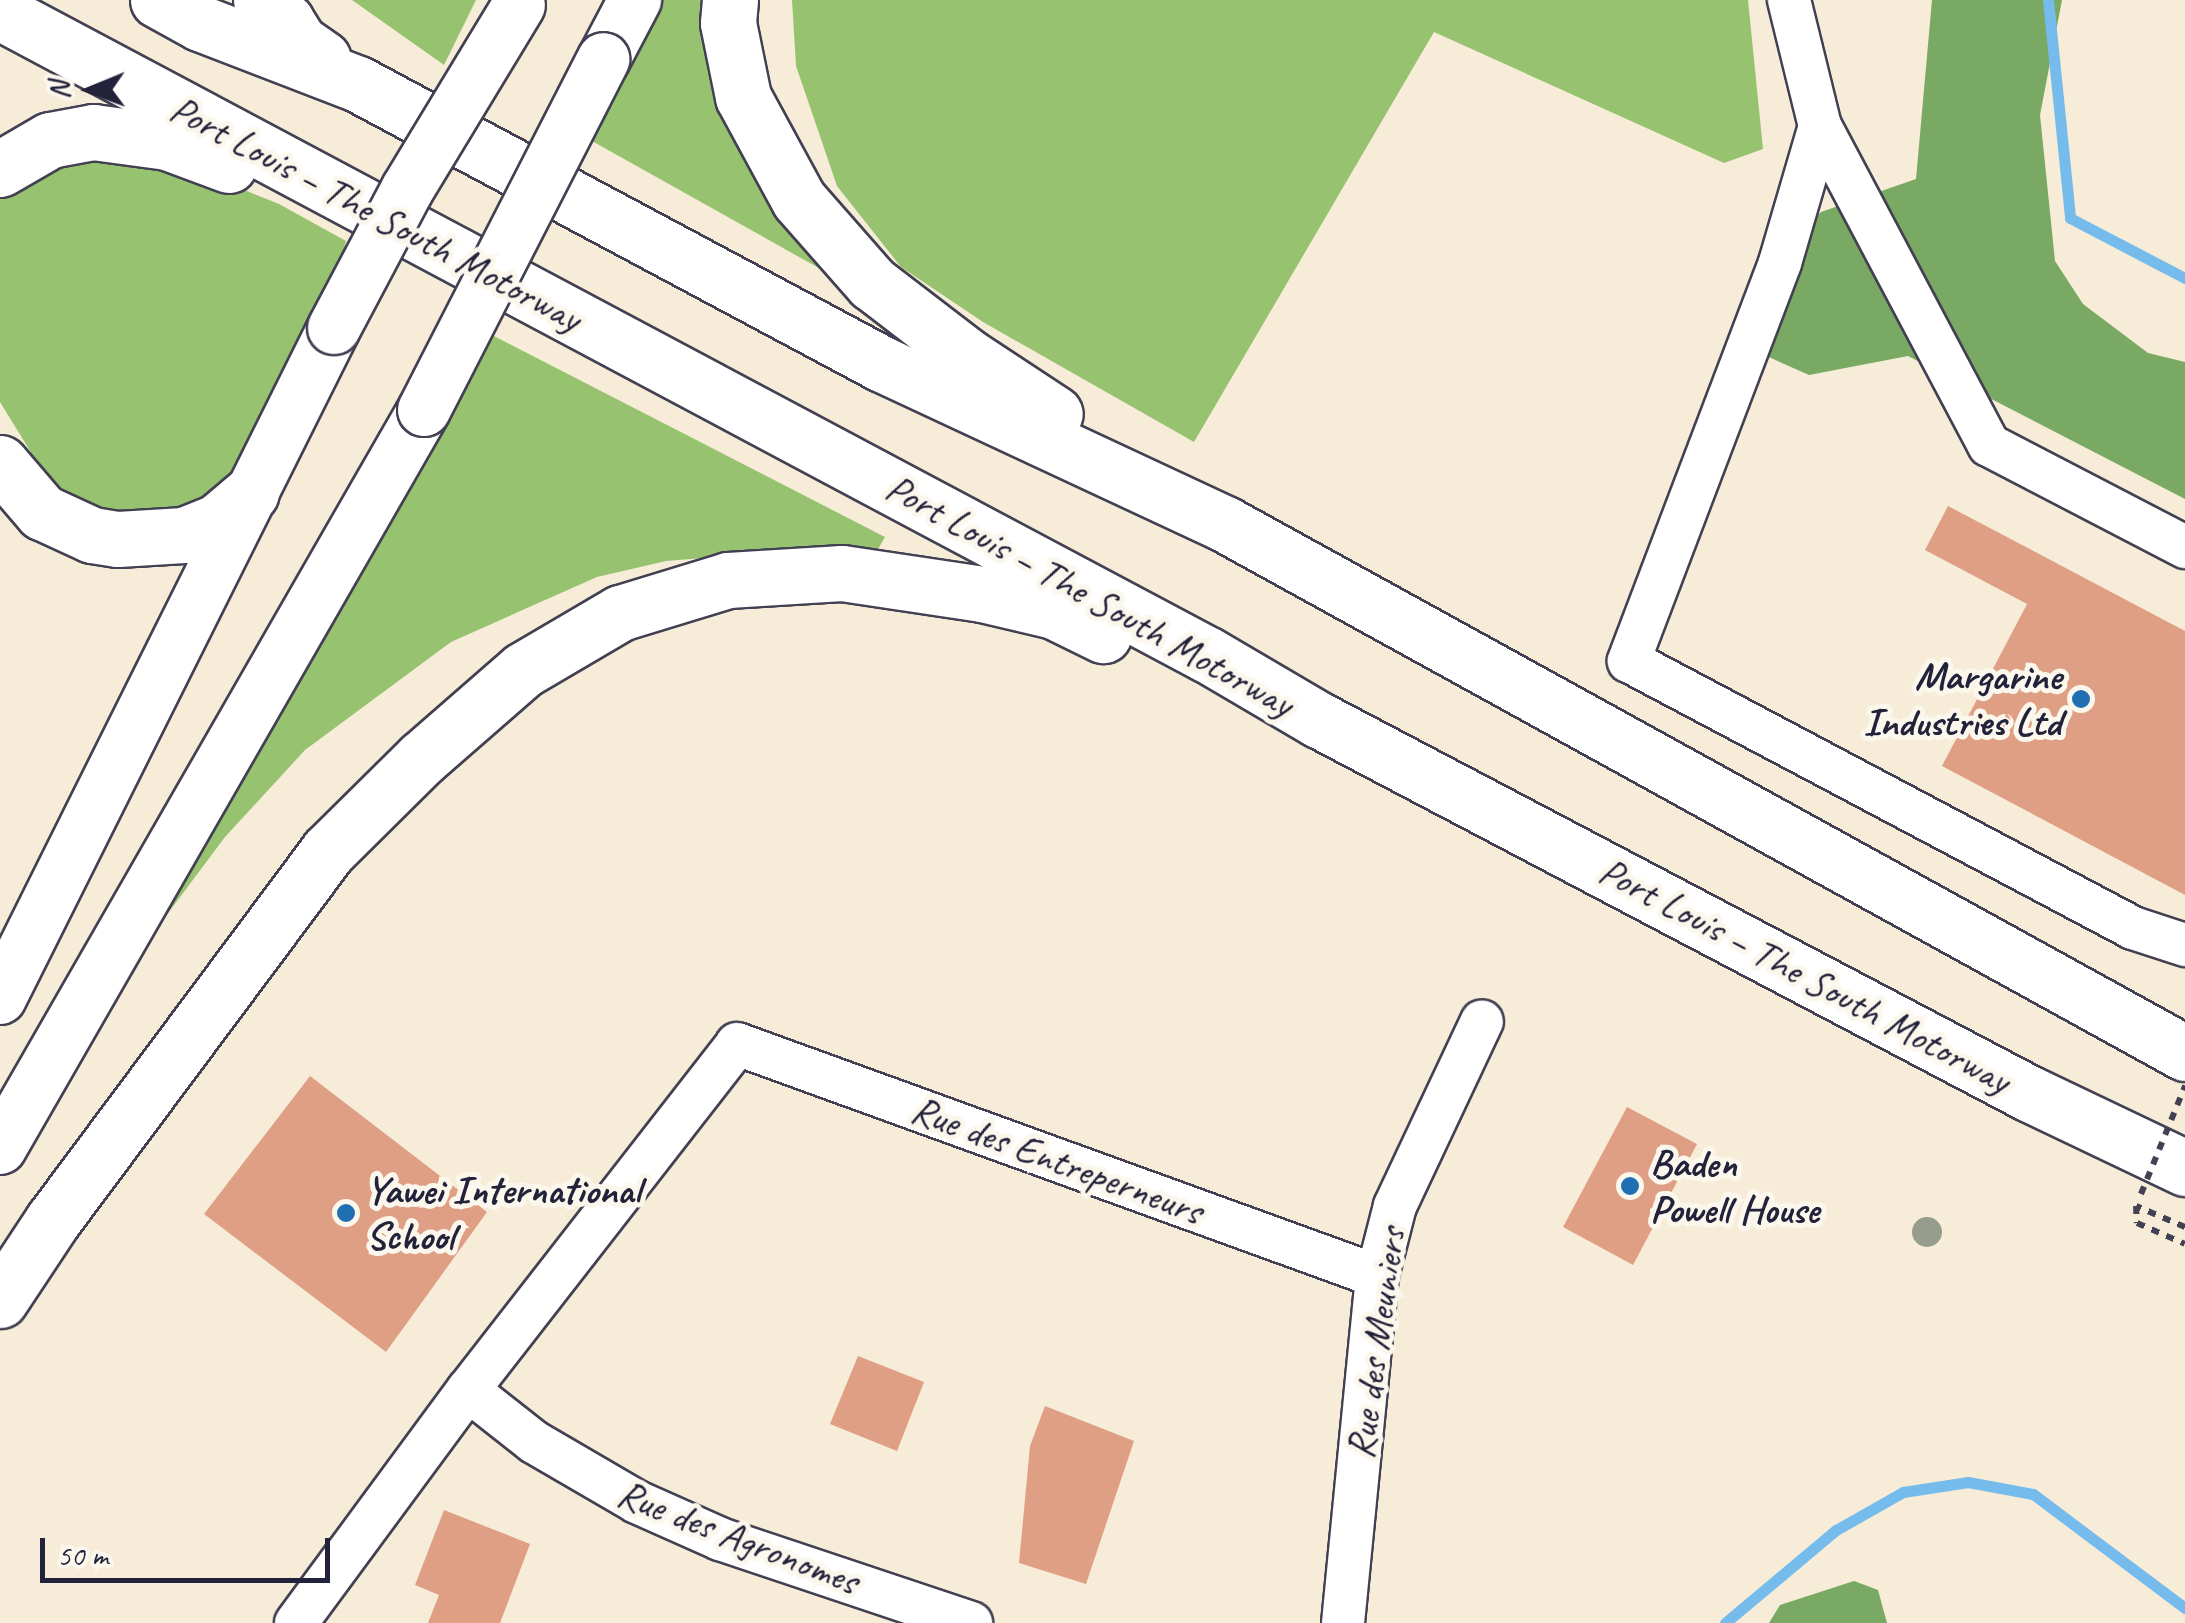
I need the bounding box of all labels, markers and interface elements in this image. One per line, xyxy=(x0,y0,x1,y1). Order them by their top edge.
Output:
north arrow xyxy=(40,40,140,140)
text: N xyxy=(42,82,77,100)
street label: Port Louis – The South Motorway xyxy=(163,84,589,342)
street label: Port Louis – The South Motorway xyxy=(878,463,1302,727)
place label: Margarine Industries Ltd xyxy=(1863,652,2061,746)
marker: Margarine Industries Ltd xyxy=(2070,688,2092,710)
street label: Port Louis – The South Motorway xyxy=(1592,846,2018,1104)
street label: Rue des Entreperneurs xyxy=(905,1085,1209,1235)
place label: Baden Powell House xyxy=(1650,1139,1819,1233)
place label: Yawei International School xyxy=(366,1166,640,1260)
marker: Baden Powell House xyxy=(1619,1175,1641,1197)
marker: Yawei International School xyxy=(335,1202,357,1224)
street label: Rue des Meuniers xyxy=(1336,1224,1416,1462)
street label: Rue des Agronomes xyxy=(611,1469,865,1605)
scale bar xyxy=(45,1518,335,1580)
text: 50 m xyxy=(57,1536,108,1574)

